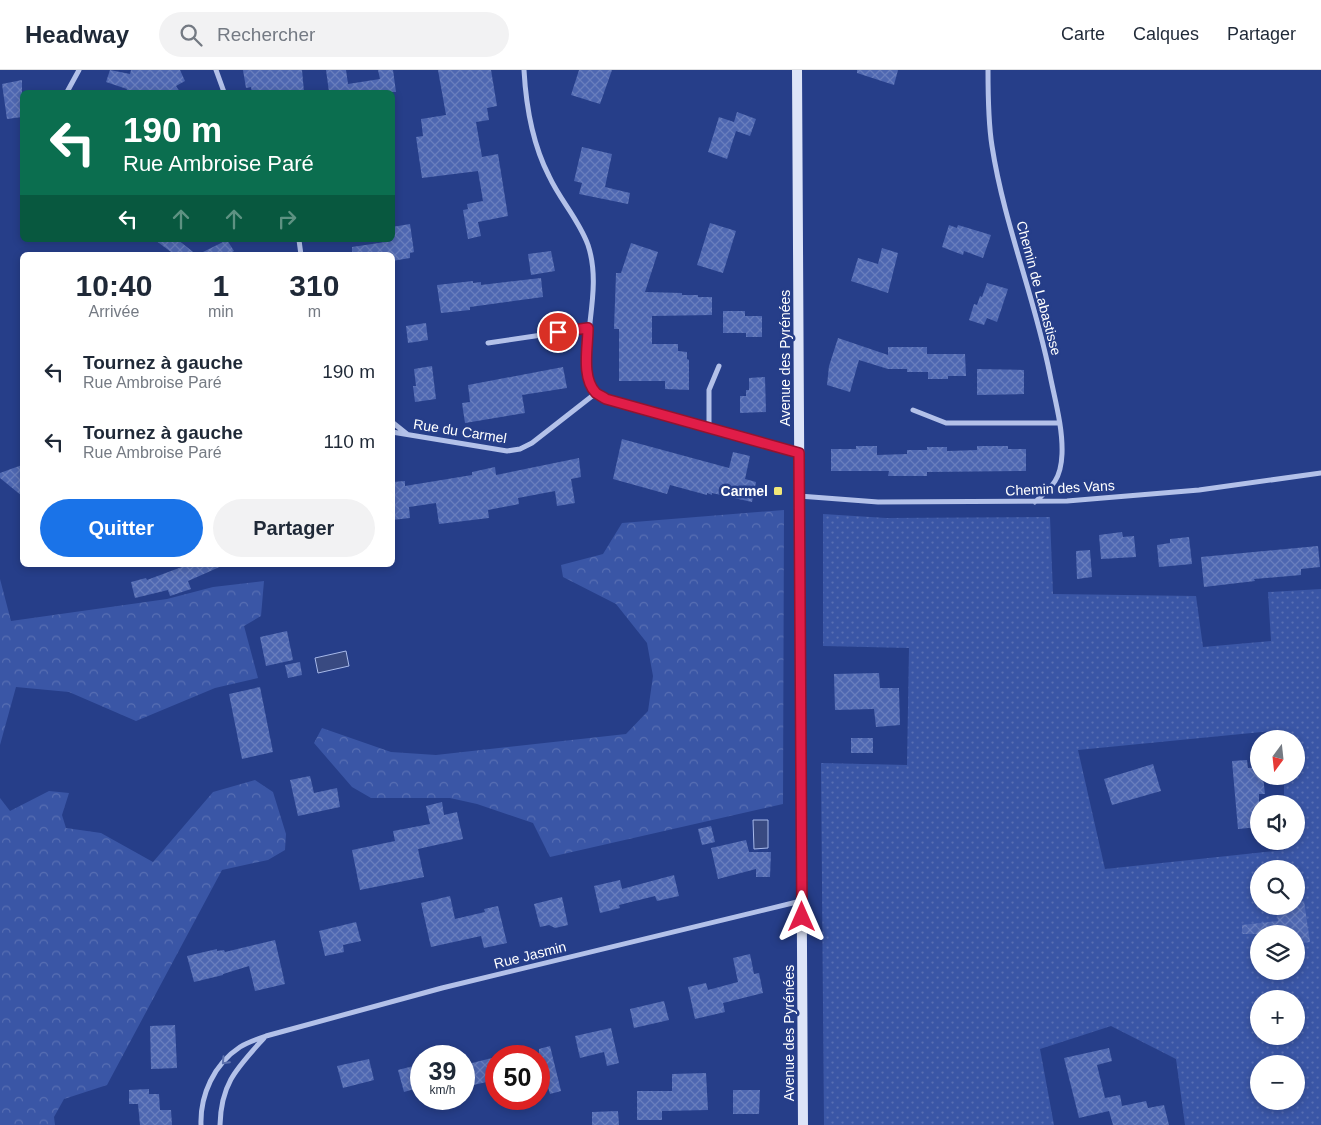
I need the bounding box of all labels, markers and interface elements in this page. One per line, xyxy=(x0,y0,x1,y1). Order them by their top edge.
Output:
search box xyxy=(159,12,509,57)
text: Headway xyxy=(25,21,129,48)
icon: search xyxy=(177,21,205,49)
text: Rechercher xyxy=(217,24,315,45)
text: Carte xyxy=(1061,24,1105,44)
text: Calques xyxy=(1133,24,1199,44)
text: Partager xyxy=(1227,24,1296,44)
icon: left xyxy=(40,110,105,175)
text: 190 m xyxy=(123,110,222,149)
text: Rue Ambroise Paré xyxy=(123,151,314,176)
icon: left xyxy=(114,205,142,233)
icon: ahead xyxy=(167,205,195,233)
icon: ahead xyxy=(220,205,248,233)
icon: right xyxy=(273,205,301,233)
street label: Chemin de Labastisse xyxy=(1013,219,1065,357)
text: 10:40 xyxy=(76,269,152,302)
text: 1 xyxy=(212,269,229,302)
text: 310 xyxy=(289,269,339,302)
street label: Avenue des Pyrénées xyxy=(777,290,793,426)
text: Arrivée xyxy=(89,303,139,320)
text: min xyxy=(208,303,234,320)
text: m xyxy=(308,303,321,320)
pin xyxy=(537,311,579,353)
icon: arrive xyxy=(544,318,572,346)
text: Tournez à gauche xyxy=(83,352,243,373)
icon: left xyxy=(40,358,68,386)
text: 190 m xyxy=(322,361,375,382)
text: Rue Ambroise Paré xyxy=(83,374,222,391)
street label: Rue du Carmel xyxy=(412,416,508,446)
text: Tournez à gauche xyxy=(83,422,243,443)
icon: left xyxy=(40,428,68,456)
text: 110 m xyxy=(324,431,375,452)
text: Rue Ambroise Paré xyxy=(83,444,222,461)
street label: Chemin des Vans xyxy=(1005,477,1115,499)
place label: Carmel xyxy=(721,483,768,499)
marker: Carmel xyxy=(772,485,784,497)
button: Quitter xyxy=(40,499,203,557)
button: Partager xyxy=(213,499,375,557)
north arrow xyxy=(1250,730,1305,785)
map controls xyxy=(1250,730,1305,1110)
button: sound xyxy=(1250,795,1305,850)
button: search xyxy=(1250,860,1305,915)
position arrow xyxy=(775,890,827,942)
button: layers xyxy=(1250,925,1305,980)
street label: Rue Jasmin xyxy=(492,938,568,972)
street label: Avenue des Pyrénées xyxy=(781,965,797,1101)
button: + xyxy=(1250,990,1305,1045)
speed limit sign: 50 xyxy=(485,1045,550,1110)
button: − xyxy=(1250,1055,1305,1110)
one-way arrow xyxy=(222,1056,231,1065)
text: 39 xyxy=(429,1057,456,1085)
text: km/h xyxy=(429,1083,456,1097)

